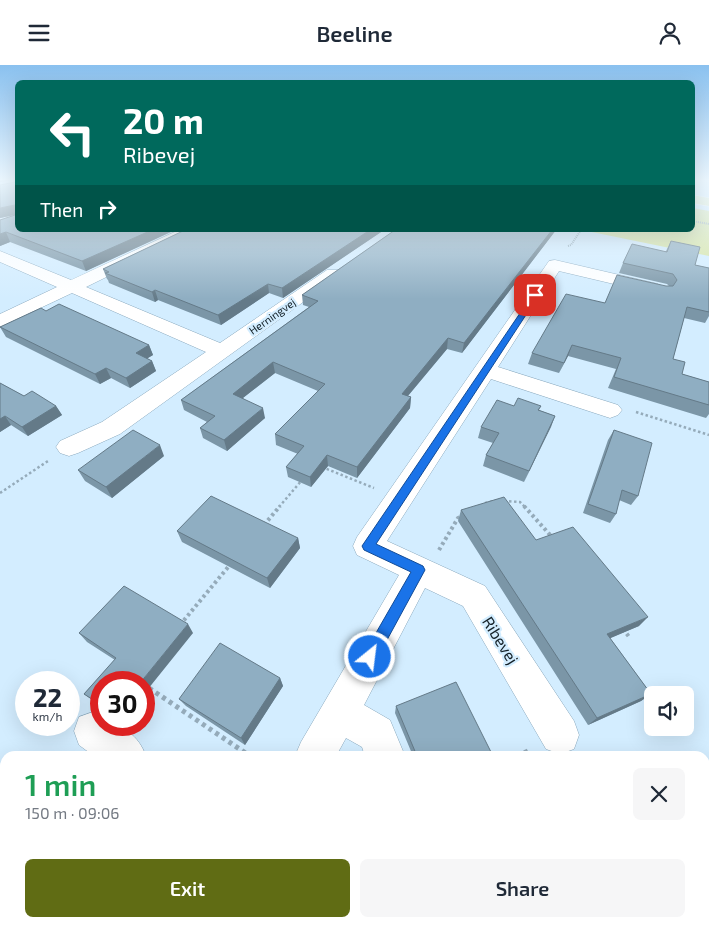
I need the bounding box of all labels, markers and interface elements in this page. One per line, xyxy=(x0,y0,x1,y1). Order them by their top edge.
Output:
icon: menu xyxy=(25,19,53,47)
icon: person xyxy=(656,19,684,47)
text: Beeline xyxy=(316,20,393,46)
text: 20 m xyxy=(123,99,204,141)
icon: left xyxy=(40,100,105,165)
text: Ribevej xyxy=(123,141,195,167)
icon: right xyxy=(93,195,121,223)
text: Then xyxy=(40,198,83,221)
pin xyxy=(514,274,556,316)
icon: arrive xyxy=(521,281,549,309)
street label: Herningvej xyxy=(246,295,298,338)
street label: Ribevej xyxy=(478,613,523,668)
position arrow xyxy=(343,630,395,682)
speed limit sign: 30 xyxy=(90,671,155,736)
text: 22 xyxy=(33,682,62,712)
map controls xyxy=(644,686,694,736)
button: sound xyxy=(644,686,694,736)
text: km/h xyxy=(33,709,62,723)
text: 1 min xyxy=(25,766,96,802)
button: close xyxy=(633,768,685,820)
text: 150 m · 09:06 xyxy=(25,803,119,822)
button: Exit xyxy=(25,859,350,917)
button: Share xyxy=(360,859,685,917)

